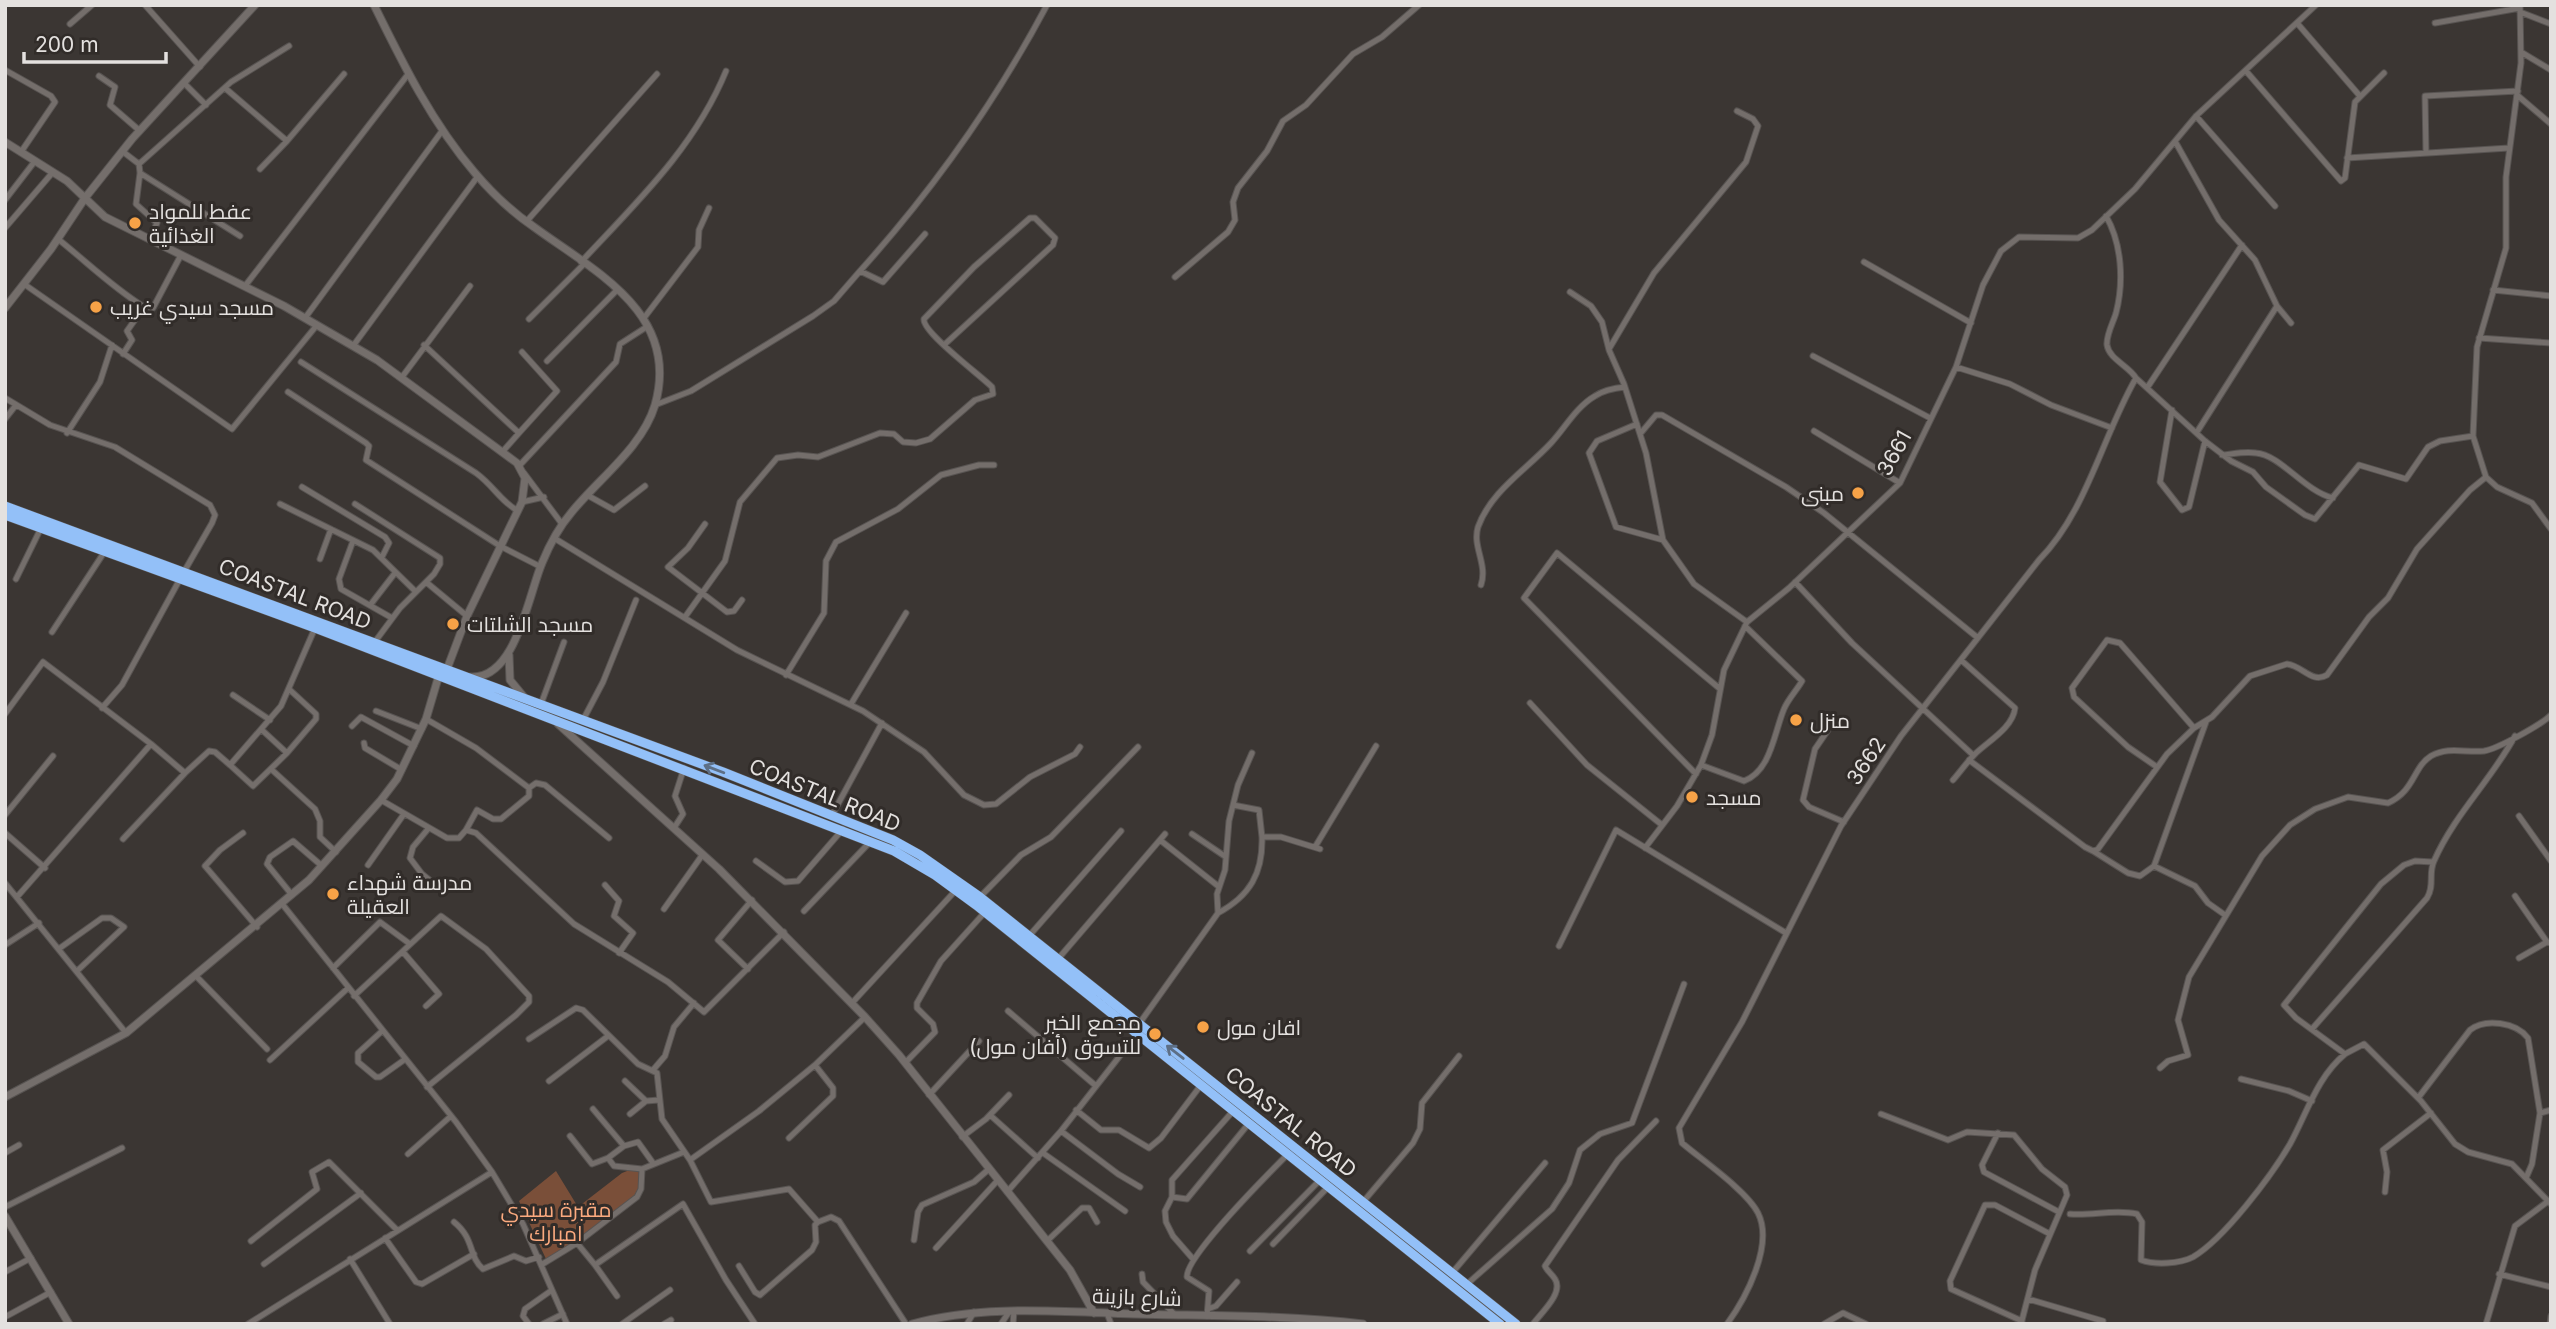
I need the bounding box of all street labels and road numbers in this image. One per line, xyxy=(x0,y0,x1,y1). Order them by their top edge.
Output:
street label: 3661 xyxy=(1872,426,1916,480)
street label: COASTAL ROAD xyxy=(215,553,375,635)
street label: 3662 xyxy=(1841,733,1891,789)
street label: COASTAL ROAD xyxy=(746,753,904,837)
street label: COASTAL ROAD xyxy=(1221,1062,1361,1182)
street label: شارع بازينة xyxy=(1092,1283,1182,1313)

